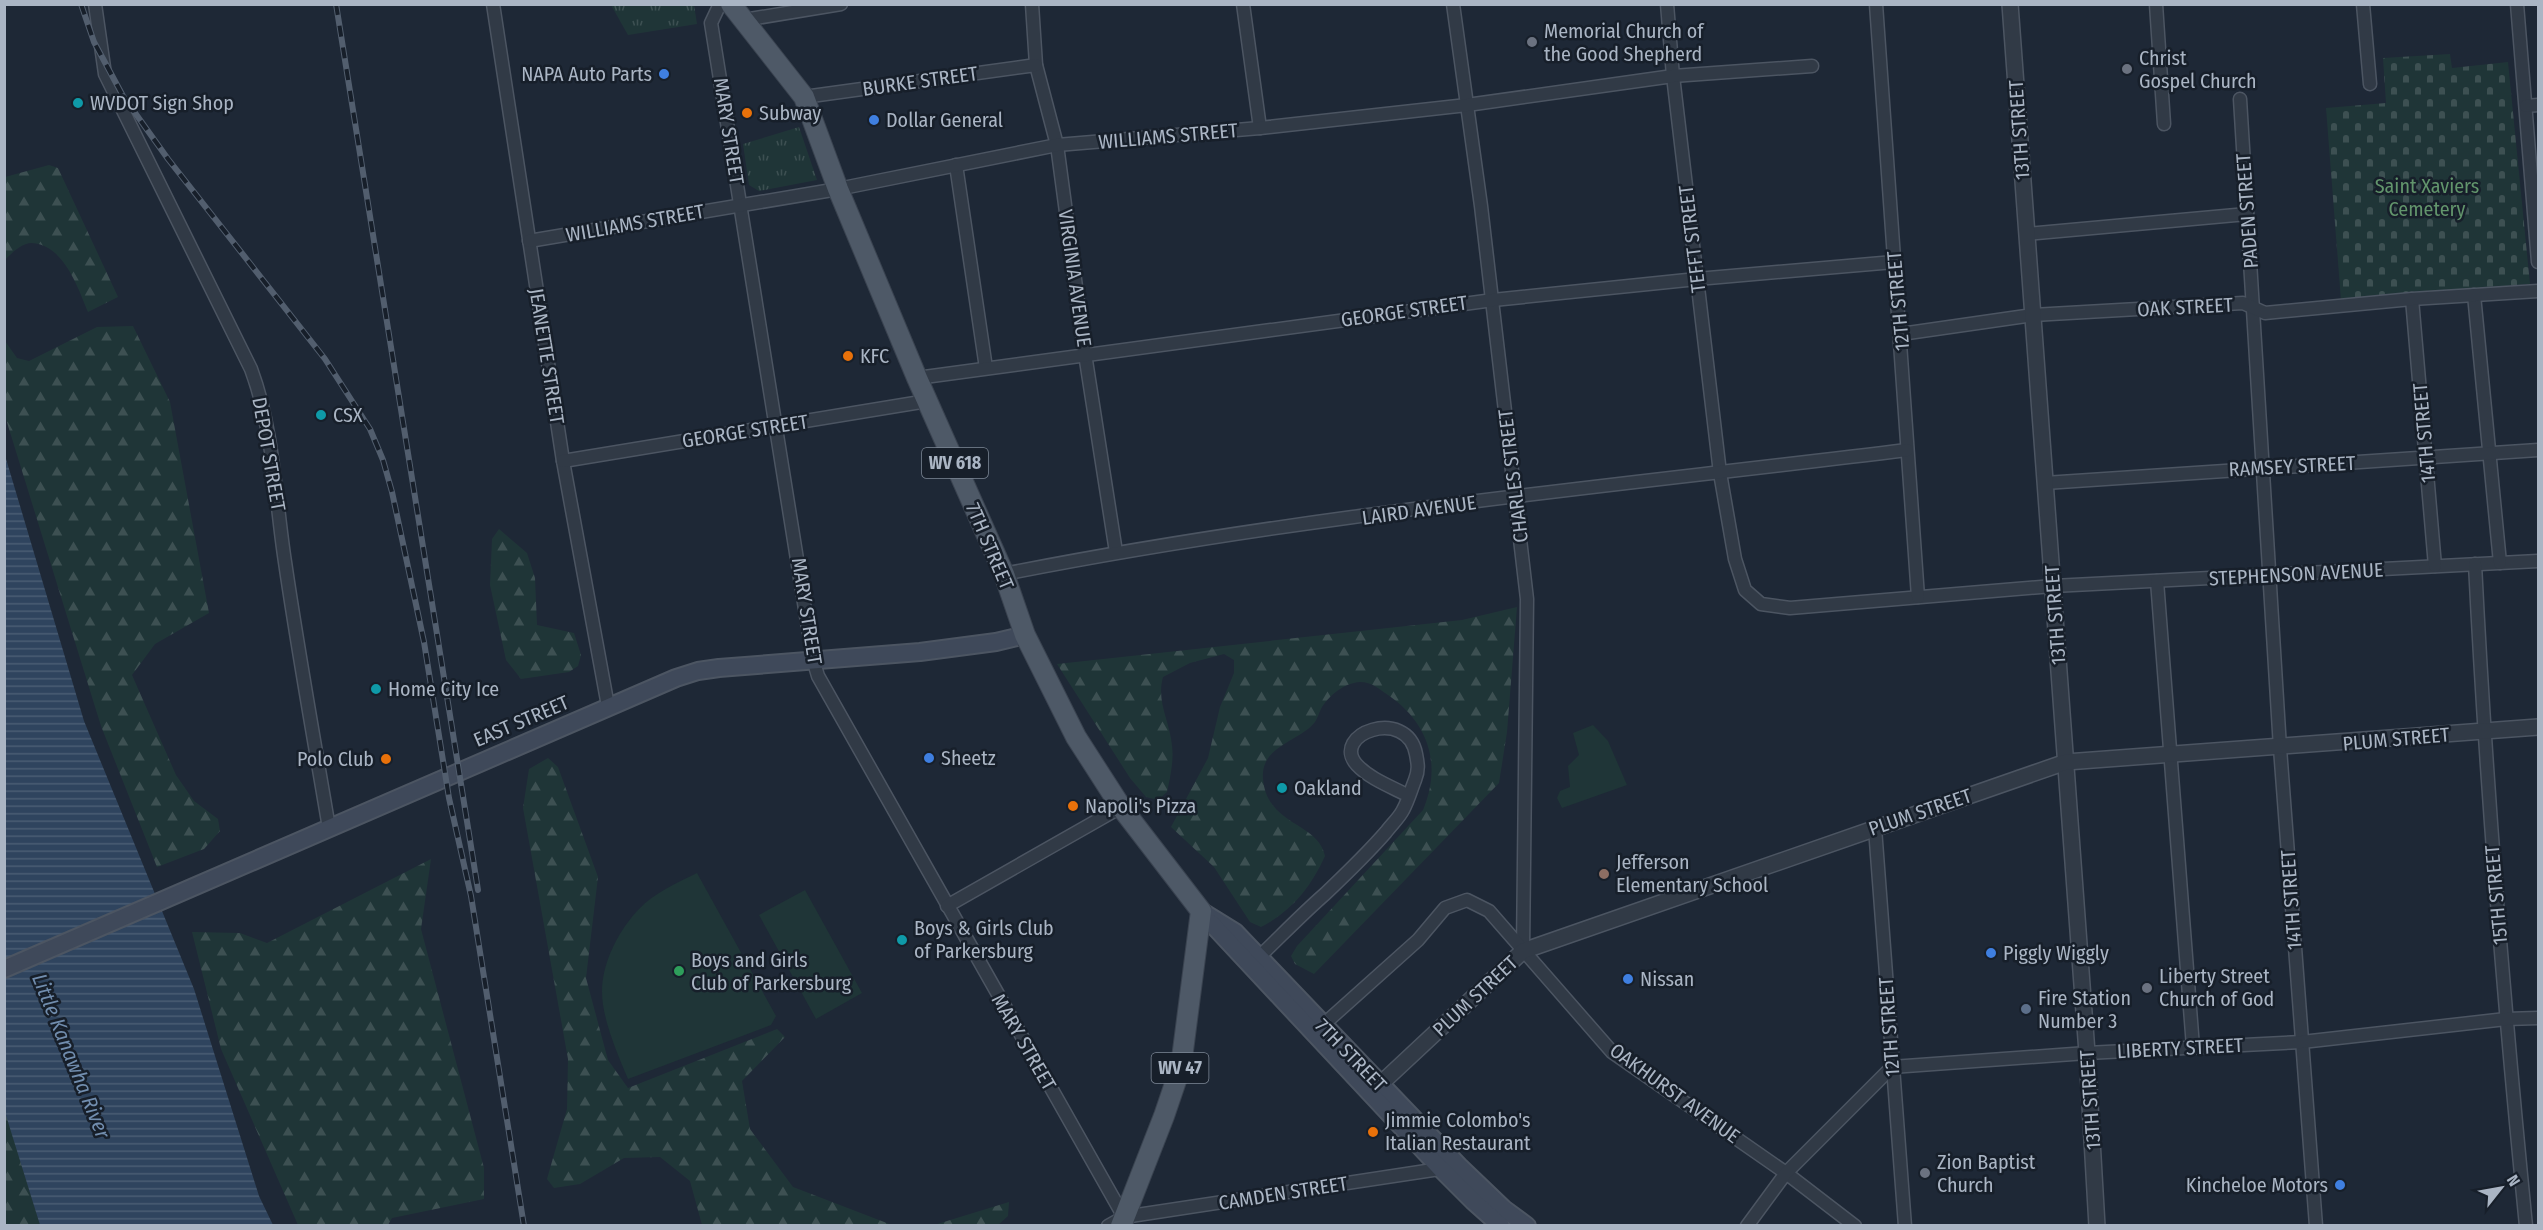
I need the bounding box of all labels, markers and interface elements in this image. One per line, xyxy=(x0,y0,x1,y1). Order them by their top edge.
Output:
place label: Memorial Church of the Good Shepherd xyxy=(1544,19,1705,66)
marker: Memorial Church of the Good Shepherd xyxy=(1525,35,1539,49)
place label: Christ Gospel Church xyxy=(2139,46,2257,93)
street label: BURKE STREET xyxy=(861,61,980,101)
place label: NAPA Auto Parts xyxy=(521,62,652,86)
marker: Christ Gospel Church xyxy=(2120,62,2134,76)
marker: NAPA Auto Parts xyxy=(657,67,671,81)
street label: MARY STREET xyxy=(709,76,749,187)
street label: 13TH STREET xyxy=(2003,79,2034,181)
place label: WVDOT Sign Shop xyxy=(90,91,234,115)
marker: WVDOT Sign Shop xyxy=(71,96,85,110)
place label: Subway xyxy=(759,101,821,125)
marker: Subway xyxy=(740,106,754,120)
place label: Dollar General xyxy=(886,108,1003,132)
marker: Dollar General xyxy=(867,113,881,127)
street label: WILLIAMS STREET xyxy=(1097,118,1239,154)
street label: PADEN STREET xyxy=(2231,152,2263,269)
park label: Saint Xaviers Cemetery xyxy=(2375,174,2479,221)
street label: TEFFT STREET xyxy=(1673,183,1710,294)
street label: WILLIAMS STREET xyxy=(564,199,707,247)
street label: VIRGINIA AVENUE xyxy=(1053,208,1097,348)
street label: 12TH STREET xyxy=(1882,249,1914,352)
street label: JEANETTE STREET xyxy=(524,286,570,426)
street label: GEORGE STREET xyxy=(1339,290,1469,332)
street label: OAK STREET xyxy=(2137,292,2234,321)
place label: KFC xyxy=(860,344,889,368)
marker: KFC xyxy=(841,349,855,363)
street label: 14TH STREET xyxy=(2408,381,2440,484)
street label: DEPOT STREET xyxy=(247,395,291,513)
place label: CSX xyxy=(333,403,363,427)
street label: CHARLES STREET xyxy=(1493,407,1533,544)
marker: CSX xyxy=(314,408,328,422)
street label: GEORGE STREET xyxy=(680,409,810,453)
road number: WV 618 xyxy=(922,448,988,478)
street label: RAMSEY STREET xyxy=(2228,451,2357,481)
street label: LAIRD AVENUE xyxy=(1360,490,1478,530)
street label: 7TH STREET xyxy=(961,499,1019,594)
street label: MARY STREET xyxy=(787,556,827,667)
street label: STEPHENSON AVENUE xyxy=(2208,557,2384,591)
street label: 13TH STREET xyxy=(2039,564,2070,666)
place label: Home City Ice xyxy=(388,677,499,701)
marker: Home City Ice xyxy=(369,682,383,696)
street label: EAST STREET xyxy=(470,690,573,752)
street label: PLUM STREET xyxy=(2342,722,2451,756)
place label: Sheetz xyxy=(941,746,996,770)
place label: Polo Club xyxy=(297,747,374,771)
marker: Sheetz xyxy=(922,751,936,765)
marker: Polo Club xyxy=(379,752,393,766)
place label: Oakland xyxy=(1294,776,1362,800)
marker: Oakland xyxy=(1275,781,1289,795)
street label: PLUM STREET xyxy=(1865,783,1975,841)
place label: Napoli's Pizza xyxy=(1085,794,1196,818)
marker: Napoli's Pizza xyxy=(1066,799,1080,813)
street label: 15TH STREET xyxy=(2480,843,2512,946)
street label: 14TH STREET xyxy=(2275,848,2306,951)
place label: Jefferson Elementary School xyxy=(1616,850,1768,897)
marker: Jefferson Elementary School xyxy=(1597,867,1611,881)
place label: Boys & Girls Club of Parkersburg xyxy=(914,916,1054,963)
marker: Boys & Girls Club of Parkersburg xyxy=(895,933,909,947)
place label: Piggly Wiggly xyxy=(2003,941,2109,965)
marker: Piggly Wiggly xyxy=(1984,946,1998,960)
place label: Boys and Girls Club of Parkersburg xyxy=(691,948,852,995)
street label: PLUM STREET xyxy=(1428,950,1523,1041)
marker: Boys and Girls Club of Parkersburg xyxy=(672,964,686,978)
place label: Liberty Street Church of God xyxy=(2159,964,2274,1011)
place label: Nissan xyxy=(1640,967,1694,991)
water label: Little Kanawha River xyxy=(26,970,116,1143)
marker: Nissan xyxy=(1621,972,1635,986)
street label: 12TH STREET xyxy=(1873,976,1904,1078)
marker: Liberty Street Church of God xyxy=(2140,981,2154,995)
place label: Fire Station Number 3 xyxy=(2038,986,2131,1033)
street label: MARY STREET xyxy=(987,989,1062,1095)
marker: Fire Station Number 3 xyxy=(2019,1002,2033,1016)
street label: 7TH STREET xyxy=(1310,1014,1392,1097)
street label: LIBERTY STREET xyxy=(2116,1033,2245,1063)
street label: OAKHURST AVENUE xyxy=(1605,1038,1745,1148)
street label: 13TH STREET xyxy=(2074,1049,2105,1151)
road number: WV 47 xyxy=(1152,1053,1208,1083)
place label: Jimmie Colombo's Italian Restaurant xyxy=(1385,1108,1531,1155)
marker: Jimmie Colombo's Italian Restaurant xyxy=(1366,1125,1380,1139)
place label: Zion Baptist Church xyxy=(1937,1150,2036,1197)
north arrow xyxy=(2471,1158,2531,1218)
marker: Zion Baptist Church xyxy=(1918,1166,1932,1180)
street label: CAMDEN STREET xyxy=(1217,1171,1350,1215)
text: N xyxy=(2503,1172,2524,1190)
place label: Kincheloe Motors xyxy=(2186,1173,2328,1197)
marker: Kincheloe Motors xyxy=(2333,1178,2347,1192)

